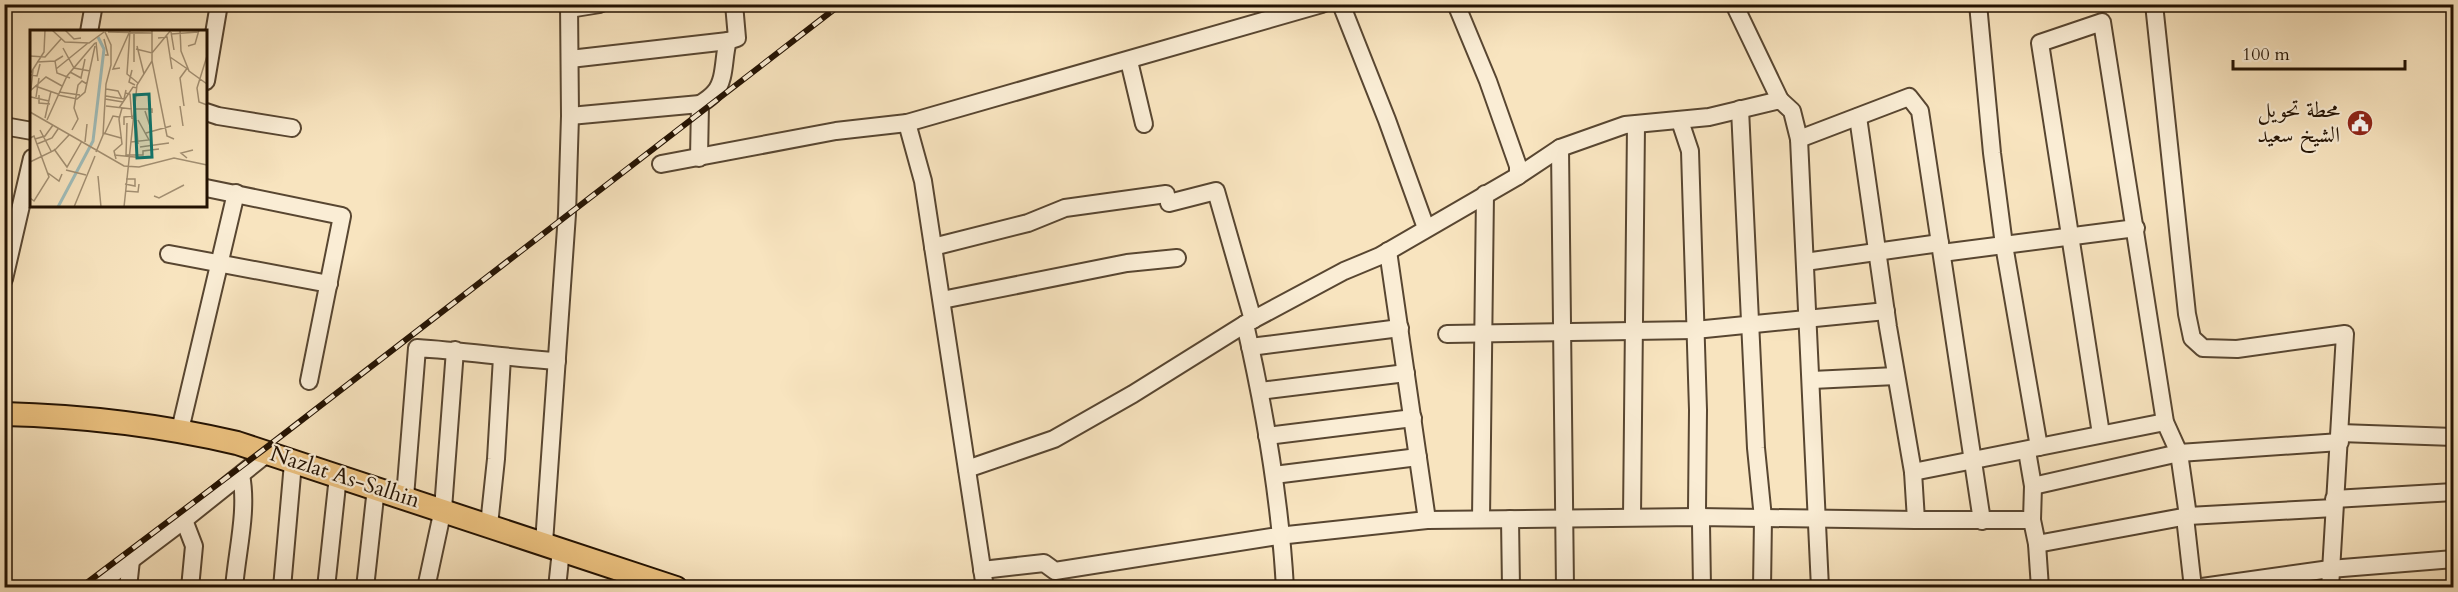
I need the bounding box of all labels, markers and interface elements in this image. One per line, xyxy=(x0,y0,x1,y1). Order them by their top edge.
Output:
inset map xyxy=(30,30,207,207)
scale bar xyxy=(2233,33,2406,71)
text: 100 m xyxy=(2242,42,2290,67)
place label: محطة تحويل الشيخ سعيد xyxy=(2257,95,2341,154)
public building icon: محطة تحويل الشيخ سعيد xyxy=(2345,108,2375,138)
street label: Nazlat As-Salhin xyxy=(266,439,424,515)

